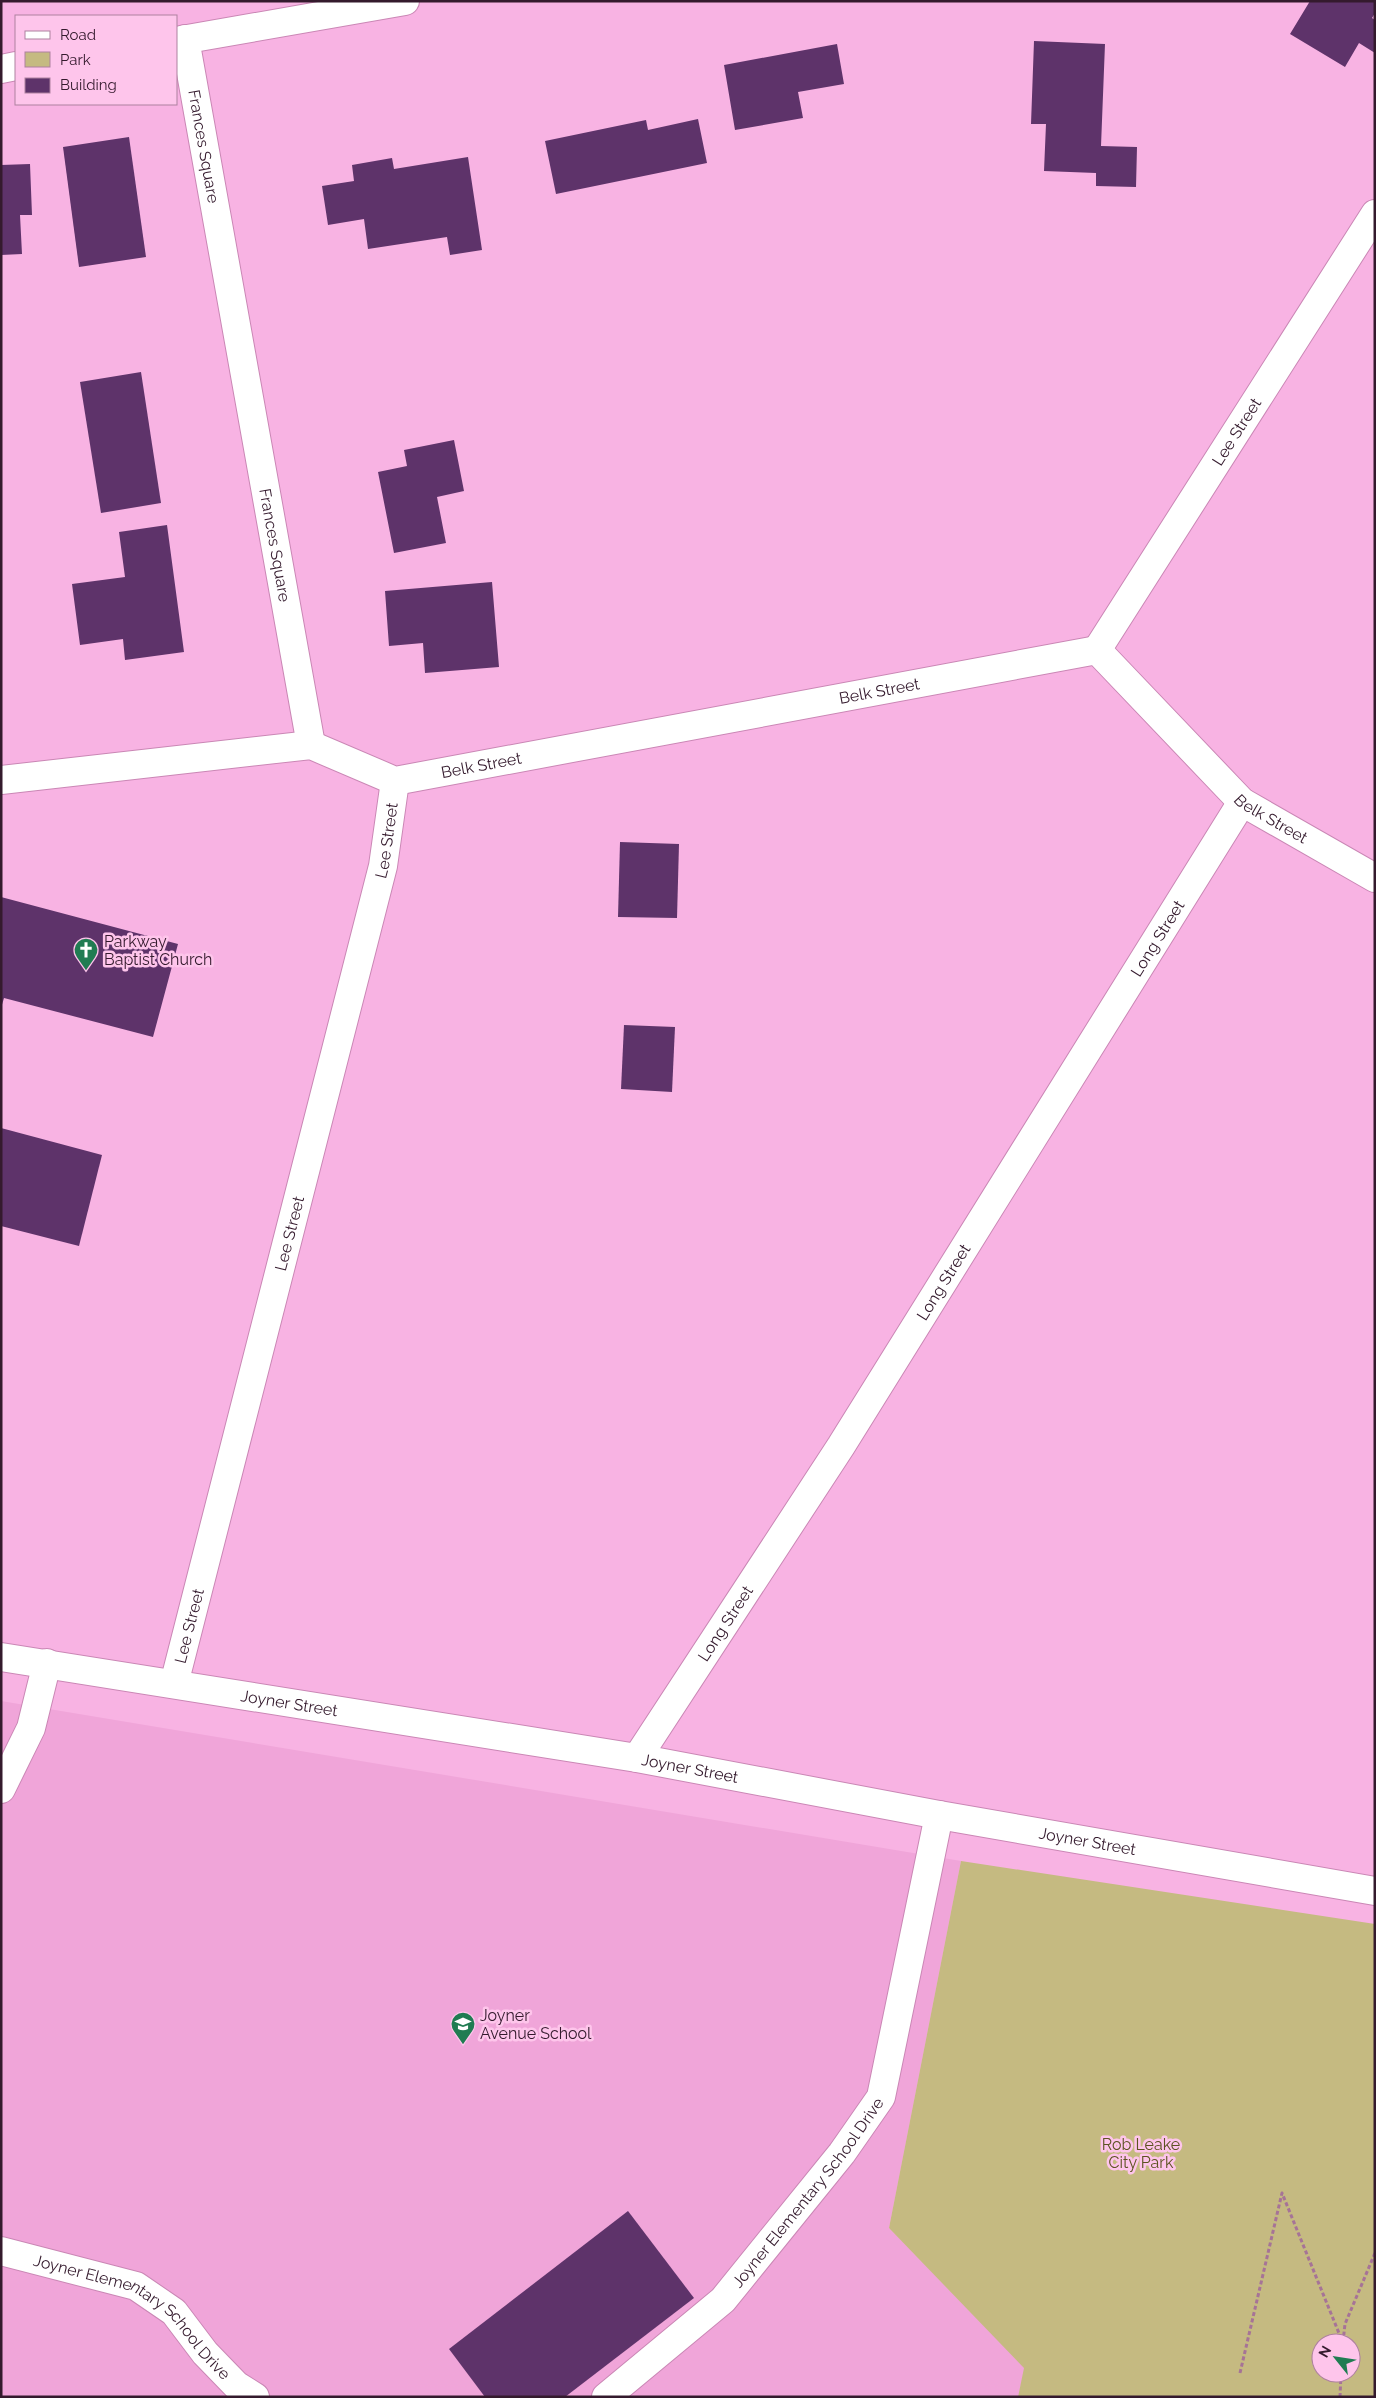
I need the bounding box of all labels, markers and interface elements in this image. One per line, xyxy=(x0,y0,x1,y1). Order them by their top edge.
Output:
legend xyxy=(15,15,178,105)
text: Road xyxy=(60,26,96,44)
text: Park xyxy=(60,51,91,69)
text: Building xyxy=(60,76,117,94)
street label: Frances Square xyxy=(185,88,224,205)
street label: Lee Street xyxy=(1208,394,1265,469)
street label: Frances Square xyxy=(256,487,295,603)
street label: Belk Street xyxy=(838,674,922,707)
street label: Belk Street xyxy=(439,748,524,782)
street label: Belk Street xyxy=(1230,790,1312,847)
street label: Lee Street xyxy=(371,801,401,880)
street label: Long Street xyxy=(1126,896,1188,980)
place label: Parkway Baptist Church xyxy=(104,932,212,969)
church icon: Parkway Baptist Church xyxy=(73,937,99,971)
street label: Lee Street xyxy=(270,1193,308,1273)
street label: Long Street xyxy=(912,1240,974,1324)
street label: Long Street xyxy=(694,1581,757,1665)
street label: Lee Street xyxy=(170,1586,208,1665)
street label: Joyner Street xyxy=(240,1686,340,1720)
street label: Joyner Street xyxy=(640,1750,741,1787)
street label: Joyner Street xyxy=(1038,1823,1138,1859)
place label: Joyner Avenue School xyxy=(480,2006,592,2043)
school or university icon: Joyner Avenue School xyxy=(450,2011,476,2045)
street label: Joyner Elementary School Drive xyxy=(728,2094,887,2291)
park label: Rob Leake City Park xyxy=(1102,2135,1180,2172)
street label: Joyner Elementary School Drive xyxy=(32,2250,235,2383)
north arrow xyxy=(1311,2333,1361,2383)
text: N xyxy=(1315,2343,1334,2360)

